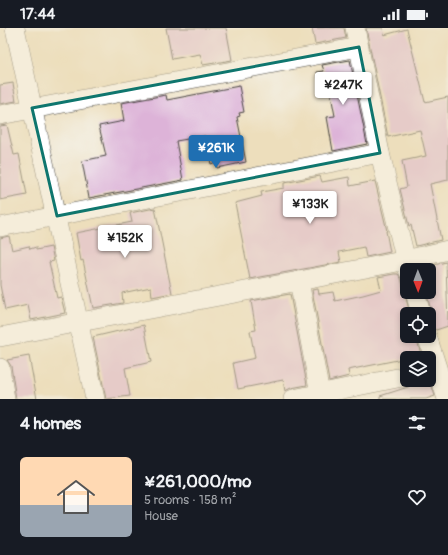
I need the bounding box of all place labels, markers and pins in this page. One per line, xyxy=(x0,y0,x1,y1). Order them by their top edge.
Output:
pin: ¥247K xyxy=(315,72,371,106)
pin: ¥261K xyxy=(188,135,244,169)
pin: ¥133K xyxy=(282,191,338,225)
pin: ¥152K xyxy=(97,225,153,259)

